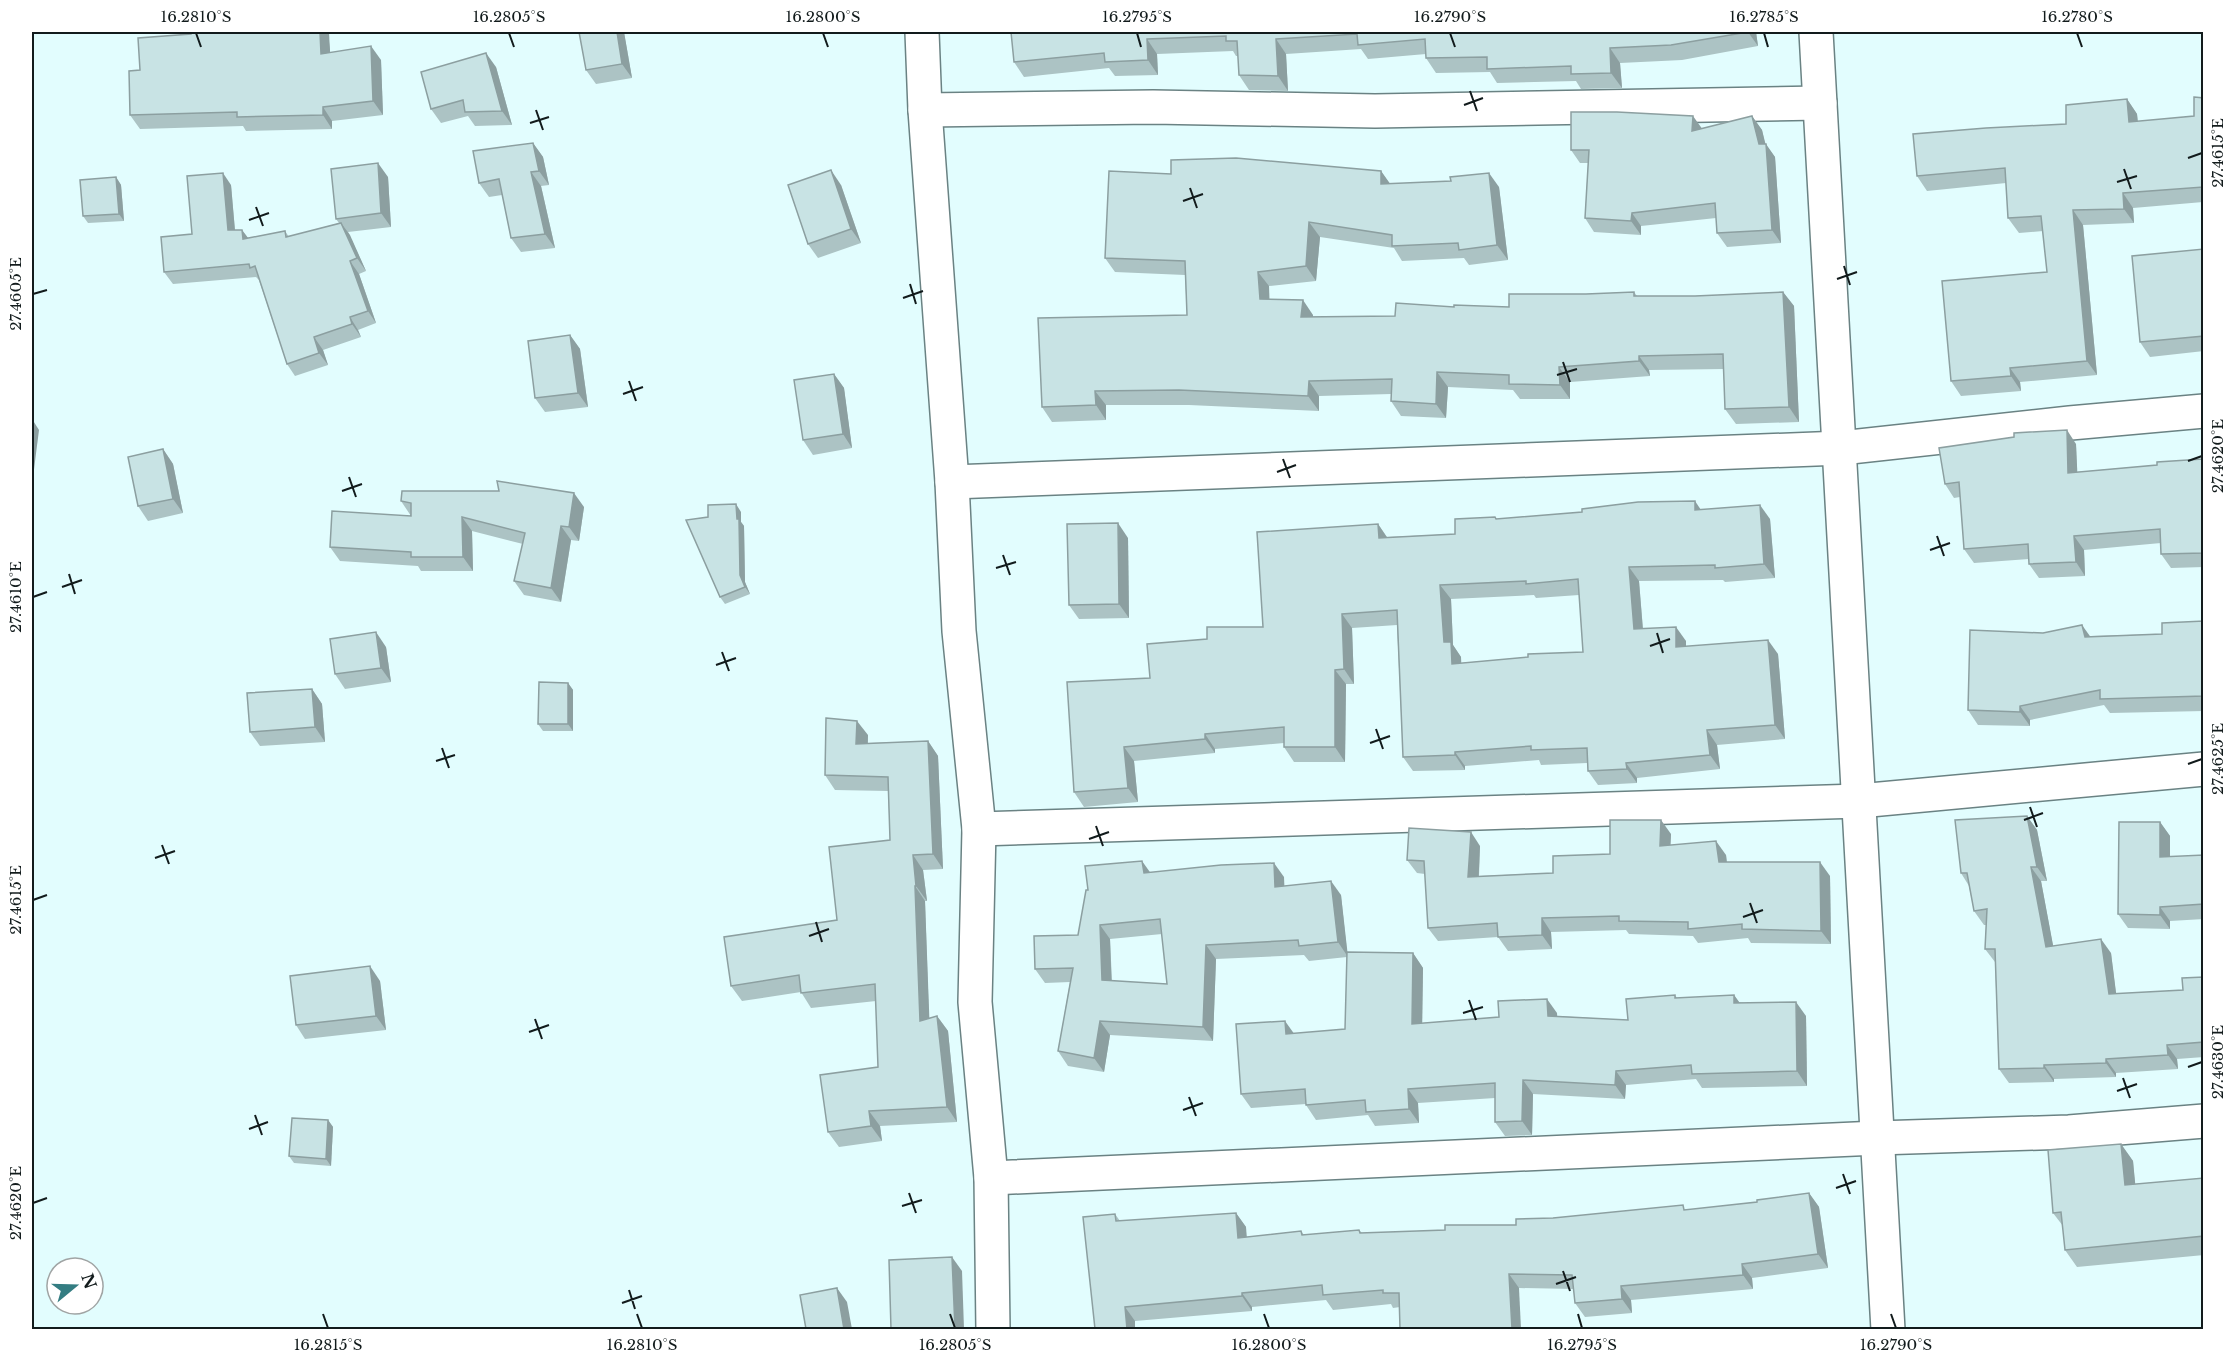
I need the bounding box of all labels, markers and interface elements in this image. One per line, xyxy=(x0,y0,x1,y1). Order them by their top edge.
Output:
text: 16.2810°S xyxy=(161,7,231,26)
text: 16.2805°S xyxy=(473,7,545,26)
text: 16.2800°S xyxy=(786,7,860,26)
text: 16.2795°S xyxy=(1102,7,1172,26)
text: 16.2790°S xyxy=(1414,7,1486,26)
text: 16.2785°S xyxy=(1729,7,1799,26)
text: 16.2780°S xyxy=(2041,7,2113,26)
text: 27.4615°E xyxy=(2208,118,2227,188)
text: 27.4605°E xyxy=(6,257,25,331)
text: 27.4620°E xyxy=(2208,419,2227,493)
text: 27.4610°E xyxy=(6,561,25,633)
text: 27.4625°E xyxy=(2208,723,2227,795)
text: 27.4615°E xyxy=(6,865,25,935)
text: 27.4630°E xyxy=(2208,1025,2227,1099)
text: 27.4620°E xyxy=(6,1166,25,1240)
north arrow xyxy=(45,1256,105,1316)
text: N xyxy=(77,1271,101,1291)
text: 16.2815°S xyxy=(294,1335,362,1354)
text: 16.2810°S xyxy=(607,1335,677,1354)
text: 16.2805°S xyxy=(919,1335,991,1354)
text: 16.2800°S xyxy=(1232,1335,1306,1354)
text: 16.2795°S xyxy=(1547,1335,1617,1354)
text: 16.2790°S xyxy=(1860,1335,1932,1354)

